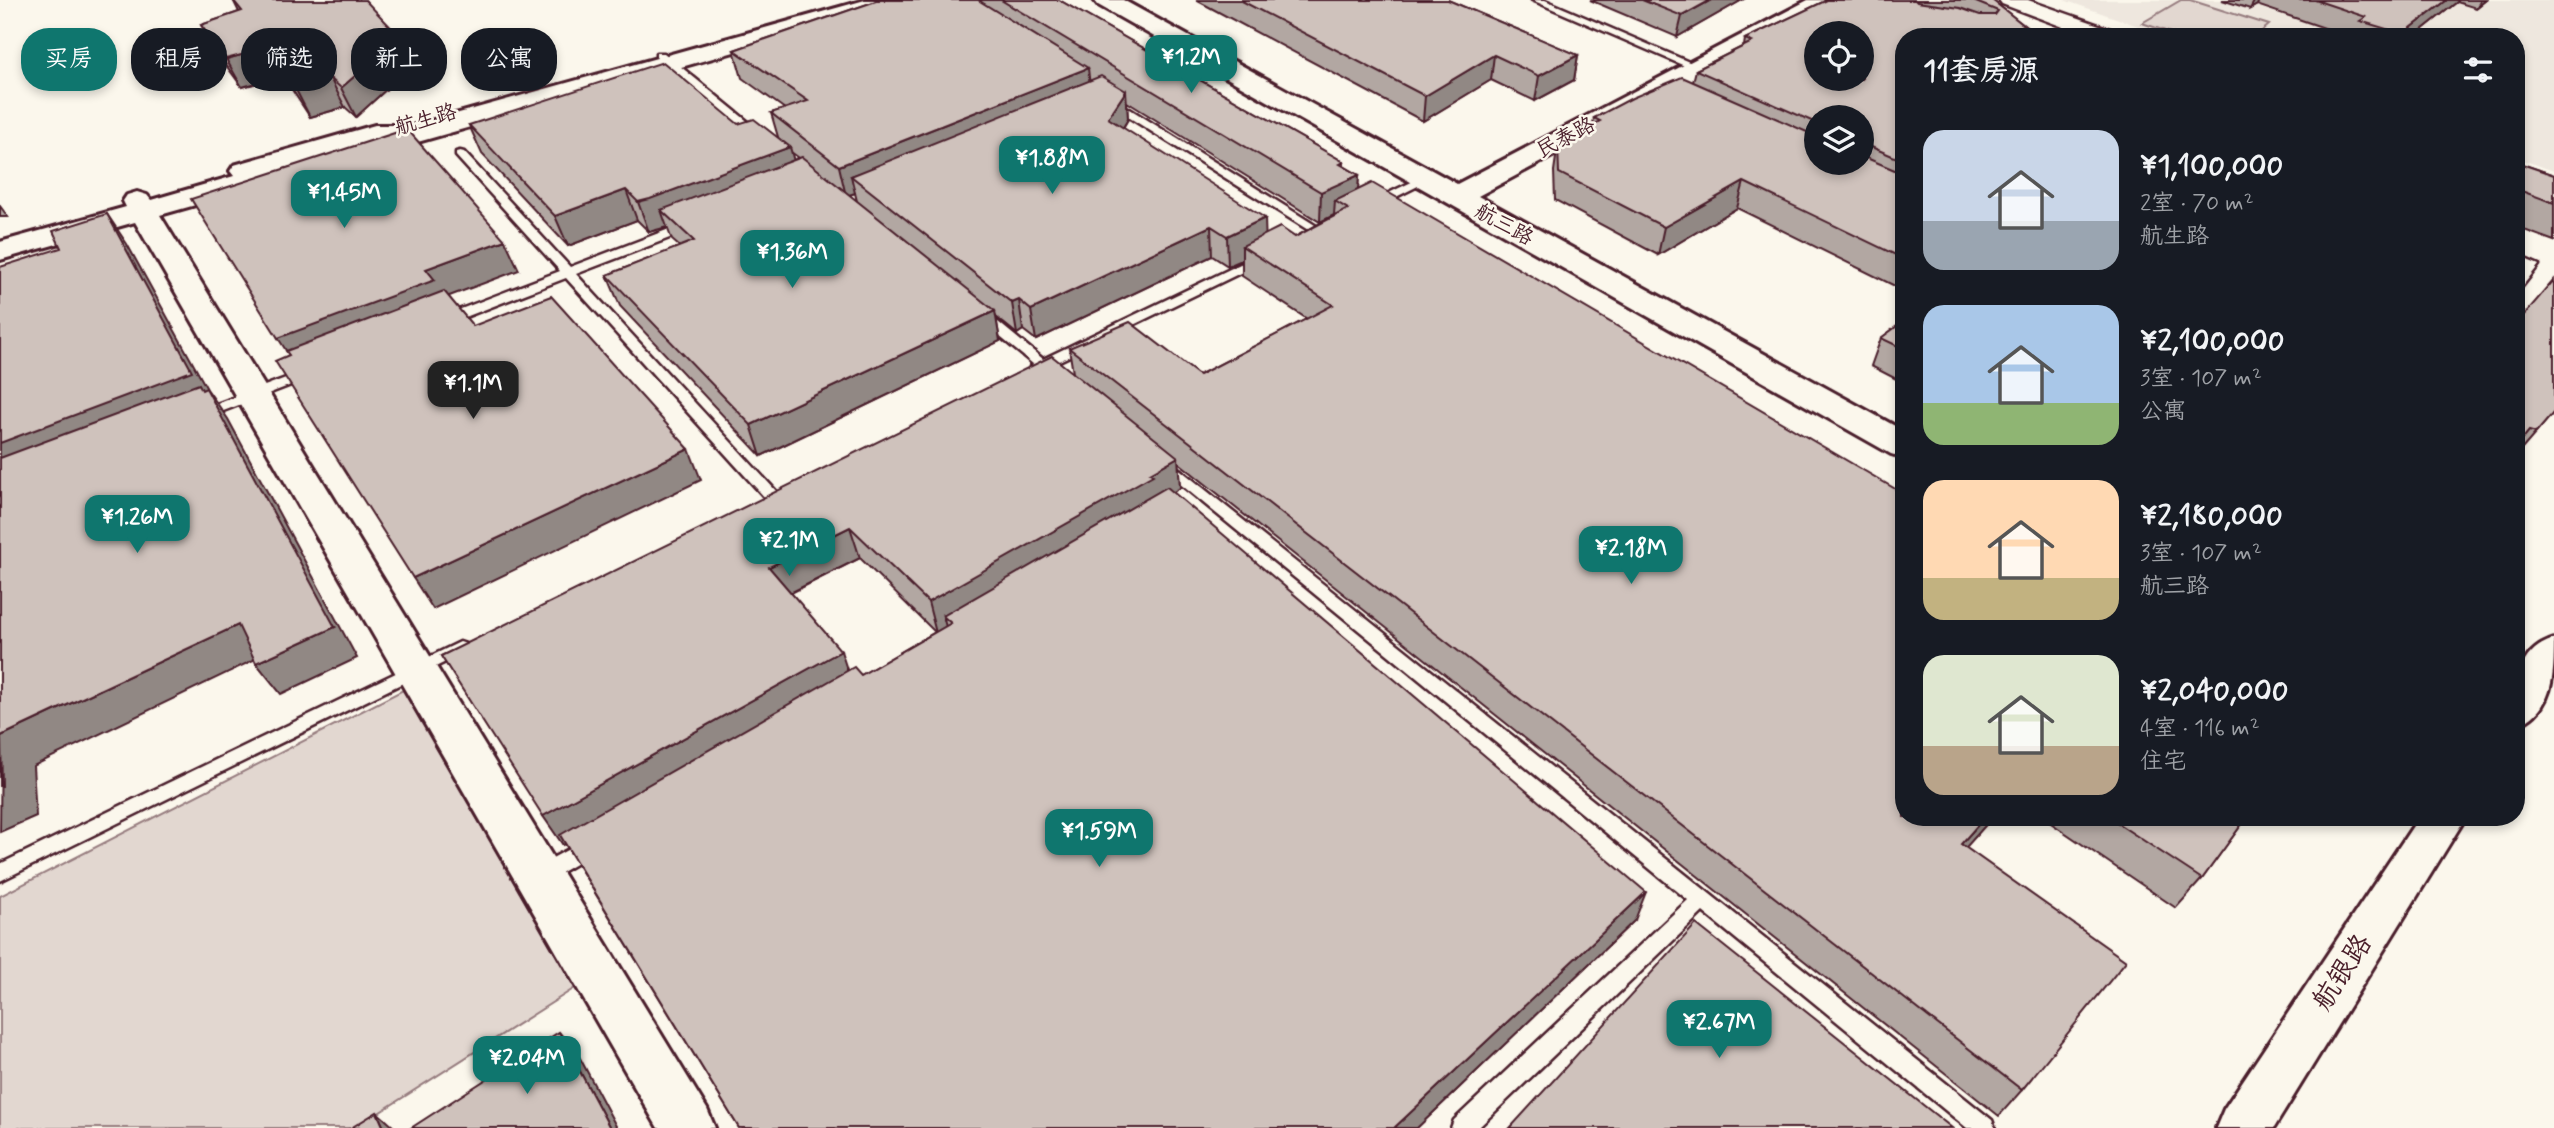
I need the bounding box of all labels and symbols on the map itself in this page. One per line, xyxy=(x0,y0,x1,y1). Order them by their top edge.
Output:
pin: ¥1.2M xyxy=(1142,36,1240,95)
street label: 航生路 xyxy=(392,98,460,142)
street label: 民泰路 xyxy=(1532,111,1600,165)
pin: ¥1.88M xyxy=(995,136,1109,196)
pin: ¥1.45M xyxy=(287,170,401,230)
street label: 航三路 xyxy=(1470,197,1538,253)
pin: ¥1.36M xyxy=(735,230,849,290)
pin: ¥1.1M xyxy=(424,362,522,421)
pin: ¥1.26M xyxy=(80,496,194,555)
pin: ¥2.1M xyxy=(740,518,838,578)
pin: ¥2.18M xyxy=(1574,526,1688,586)
pin: ¥1.59M xyxy=(1042,810,1156,869)
street label: 航银路 xyxy=(2305,928,2381,1018)
pin: ¥2.67M xyxy=(1662,1000,1776,1060)
pin: ¥2.04M xyxy=(470,1036,584,1096)

